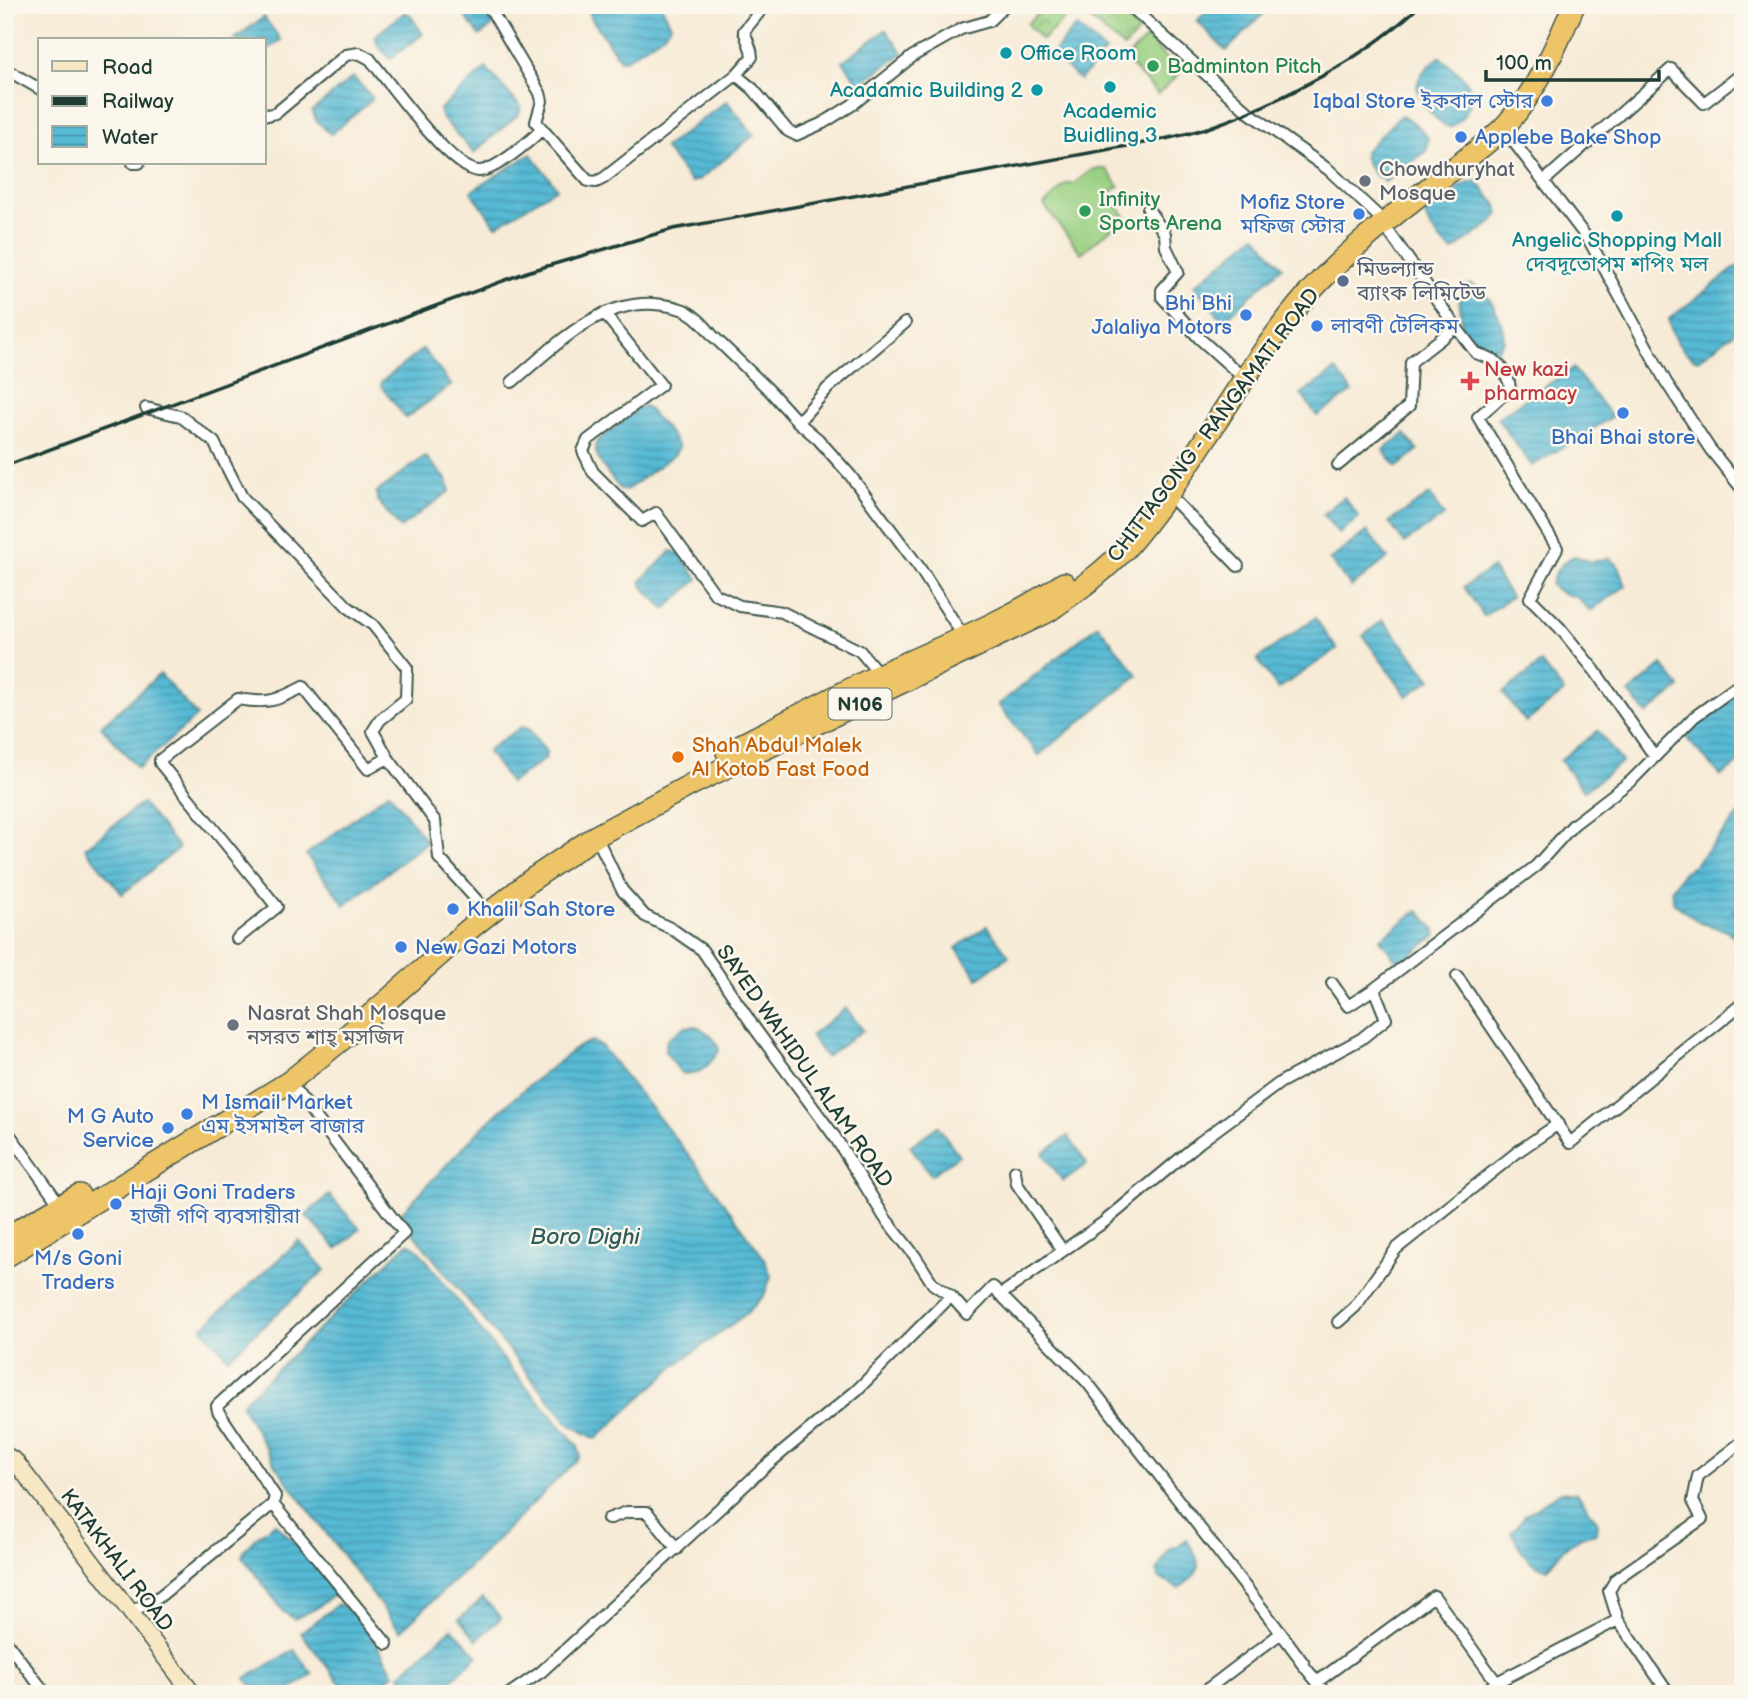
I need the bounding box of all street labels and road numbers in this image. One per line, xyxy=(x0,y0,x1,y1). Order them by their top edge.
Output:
street label: CHITTAGONG - RANGAMATI ROAD xyxy=(1102,283,1325,567)
road number: N106 xyxy=(828,688,892,720)
street label: SAYED WAHIDUL ALAM ROAD xyxy=(711,940,898,1192)
street label: KATAKHALI ROAD xyxy=(55,1484,178,1636)

